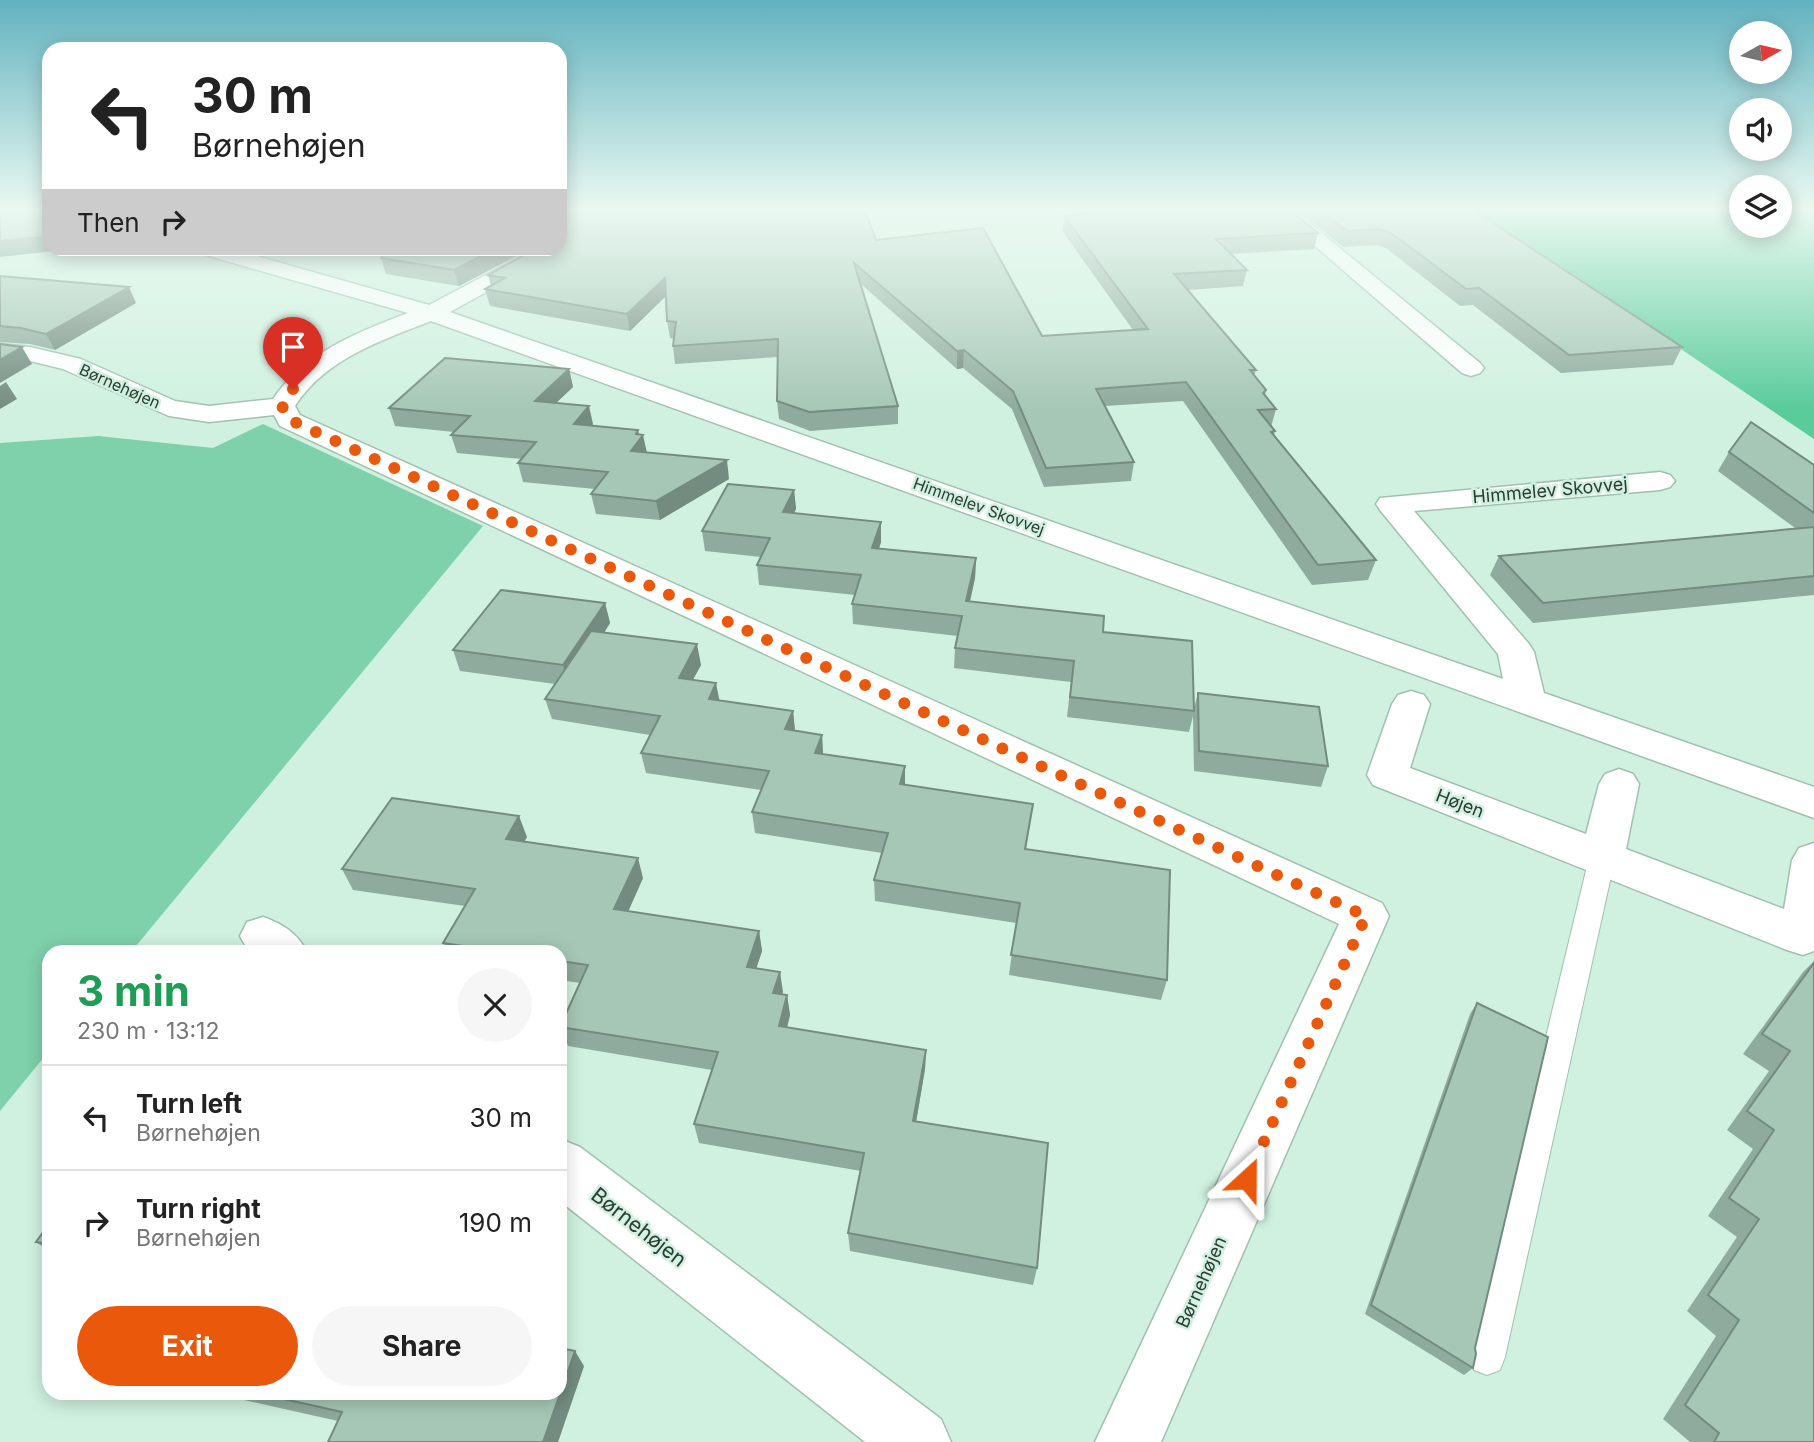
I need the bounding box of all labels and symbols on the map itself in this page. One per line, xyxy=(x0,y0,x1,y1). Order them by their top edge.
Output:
north arrow xyxy=(1729,21,1792,84)
pin xyxy=(263,317,323,389)
street label: Børnehøjen xyxy=(76,359,164,413)
street label: Himmelev Skovvej xyxy=(911,473,1047,539)
street label: Himmelev Skovvej xyxy=(1472,473,1628,507)
street label: Højen xyxy=(1433,784,1487,822)
position arrow xyxy=(1210,1142,1284,1216)
street label: Børnehøjen xyxy=(586,1182,692,1272)
street label: Børnehøjen xyxy=(1172,1233,1230,1331)

